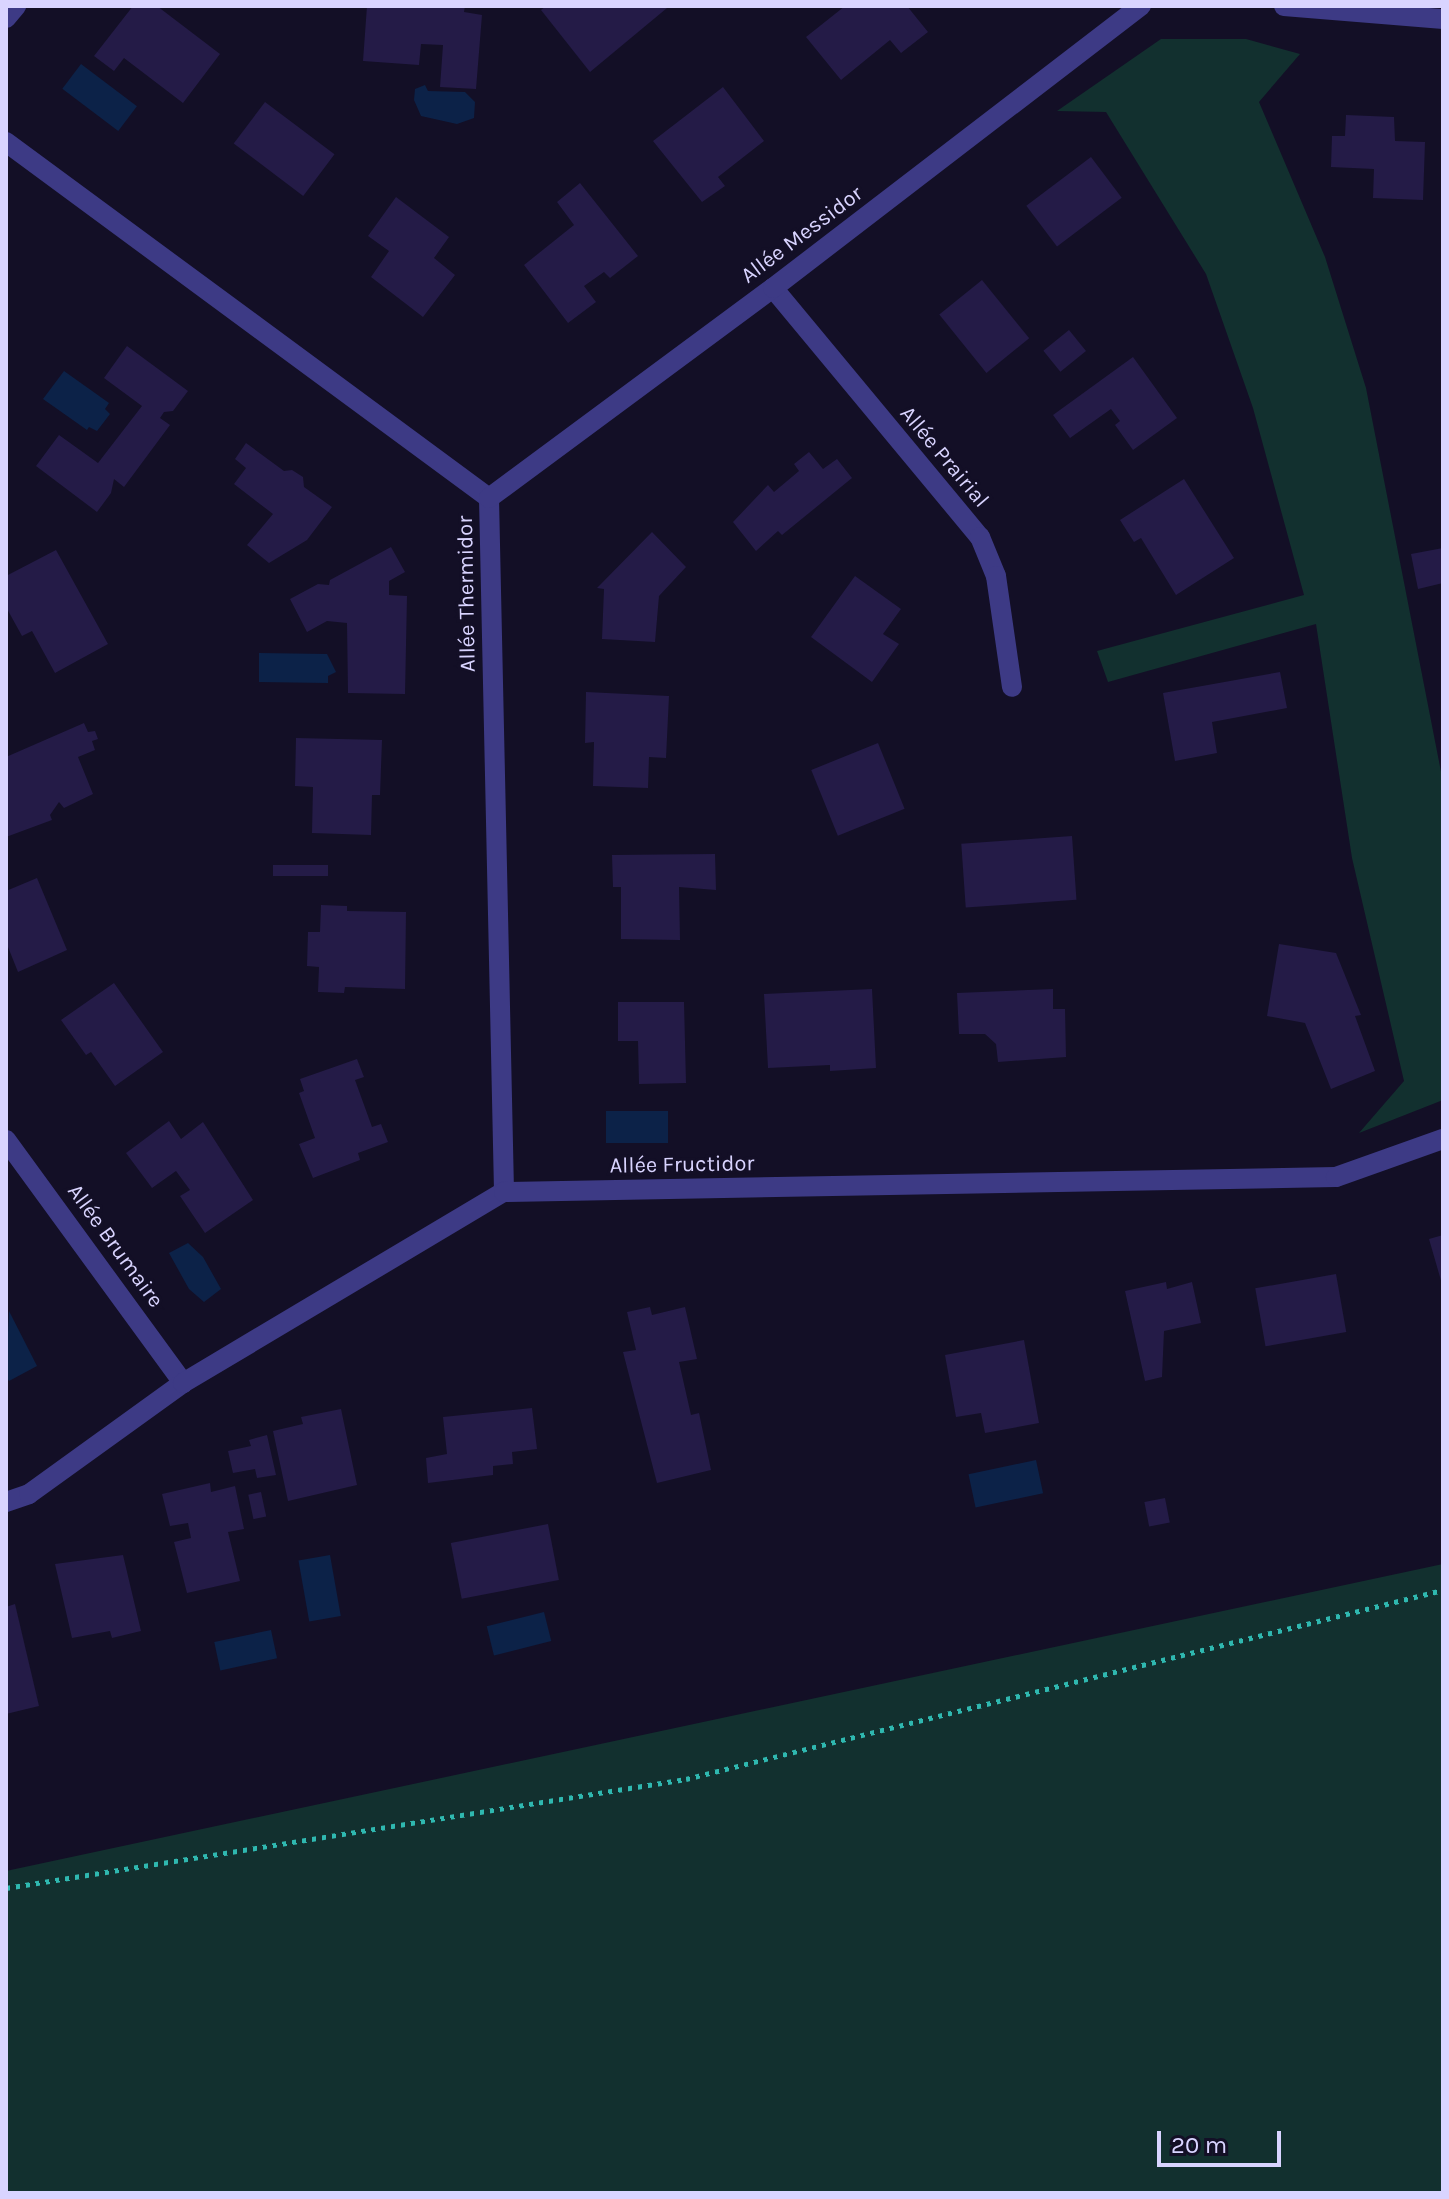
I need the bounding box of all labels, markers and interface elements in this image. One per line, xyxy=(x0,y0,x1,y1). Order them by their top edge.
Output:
street label: Allée Messidor xyxy=(736,181,868,289)
street label: Allée Prairial xyxy=(894,401,994,513)
street label: Allée Thermidor xyxy=(452,516,482,672)
street label: Allée Fructidor xyxy=(609,1151,755,1179)
street label: Allée Brumaire xyxy=(61,1179,169,1313)
scale bar xyxy=(1161,2115,1285,2165)
text: 20 m xyxy=(1171,2131,1227,2159)

